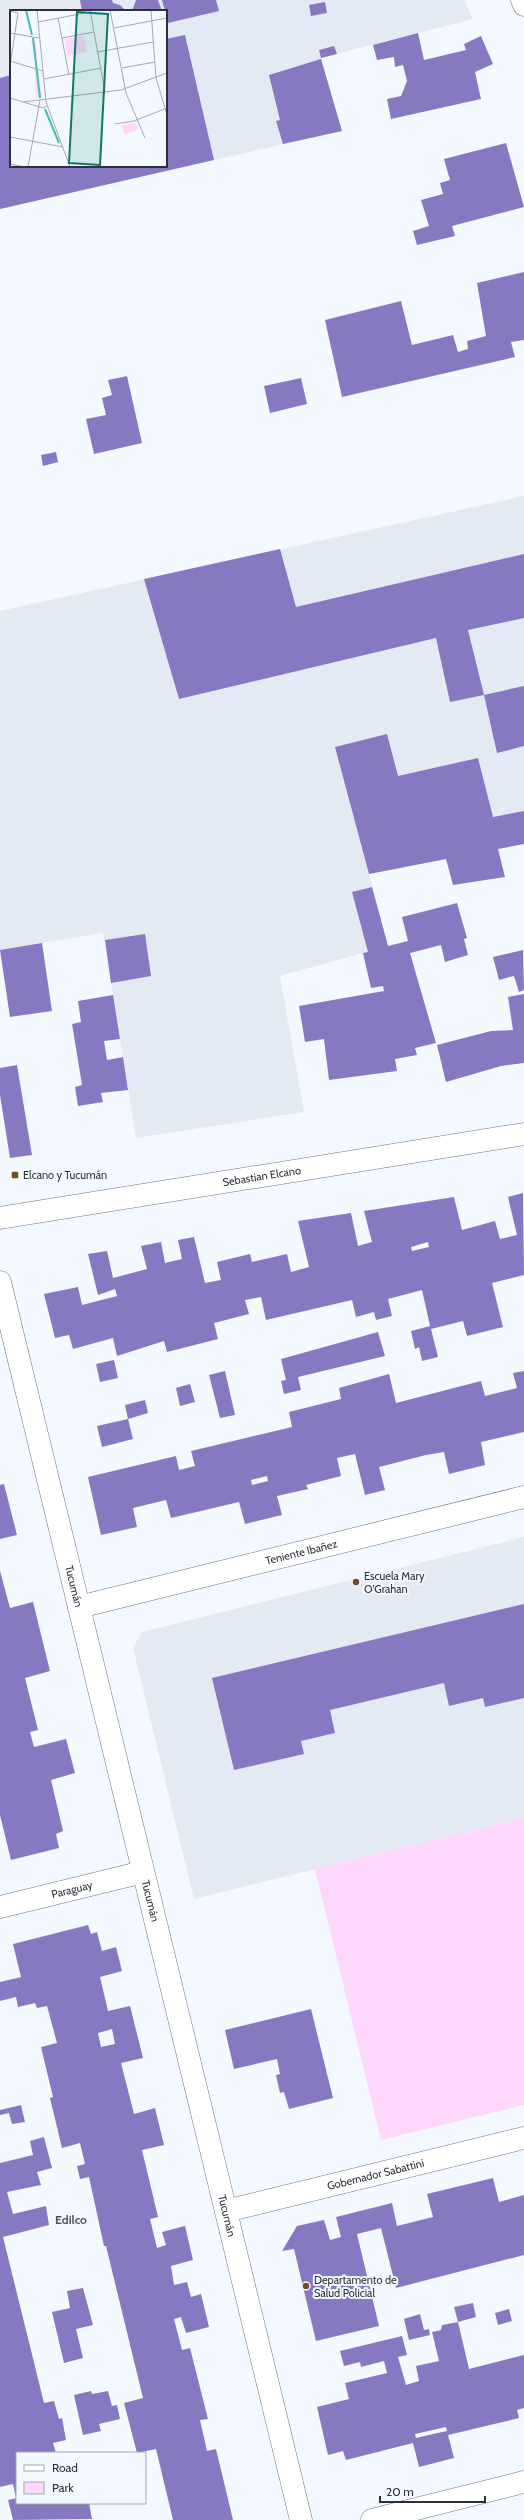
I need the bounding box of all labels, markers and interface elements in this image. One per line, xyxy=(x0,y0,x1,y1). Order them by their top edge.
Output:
inset map xyxy=(10,10,167,167)
street label: Sebastian Elcano xyxy=(221,1163,302,1189)
place label: Elcano y Tucumán xyxy=(23,1168,107,1182)
marker: Elcano y Tucumán xyxy=(10,1170,20,1180)
street label: Teniente Ibañez xyxy=(264,1536,339,1568)
street label: Tucumán xyxy=(62,1564,86,1608)
place label: Escuela Mary O'Grahan xyxy=(364,1569,425,1596)
marker: Escuela Mary O'Grahan xyxy=(351,1577,361,1587)
street label: Paraguay xyxy=(50,1878,94,1901)
street label: Tucumán xyxy=(139,1879,162,1923)
street label: Gobernador Sabattini xyxy=(326,2156,426,2193)
street label: Tucumán xyxy=(215,2193,239,2238)
district label: Edilco xyxy=(55,2212,87,2227)
place label: Departamento de Salud Policial xyxy=(314,2273,397,2300)
marker: Departamento de Salud Policial xyxy=(301,2281,311,2291)
legend xyxy=(16,2452,146,2504)
text: Road xyxy=(52,2460,78,2475)
scale bar xyxy=(380,2478,485,2504)
text: Park xyxy=(52,2480,74,2495)
text: 20 m xyxy=(386,2484,414,2499)

